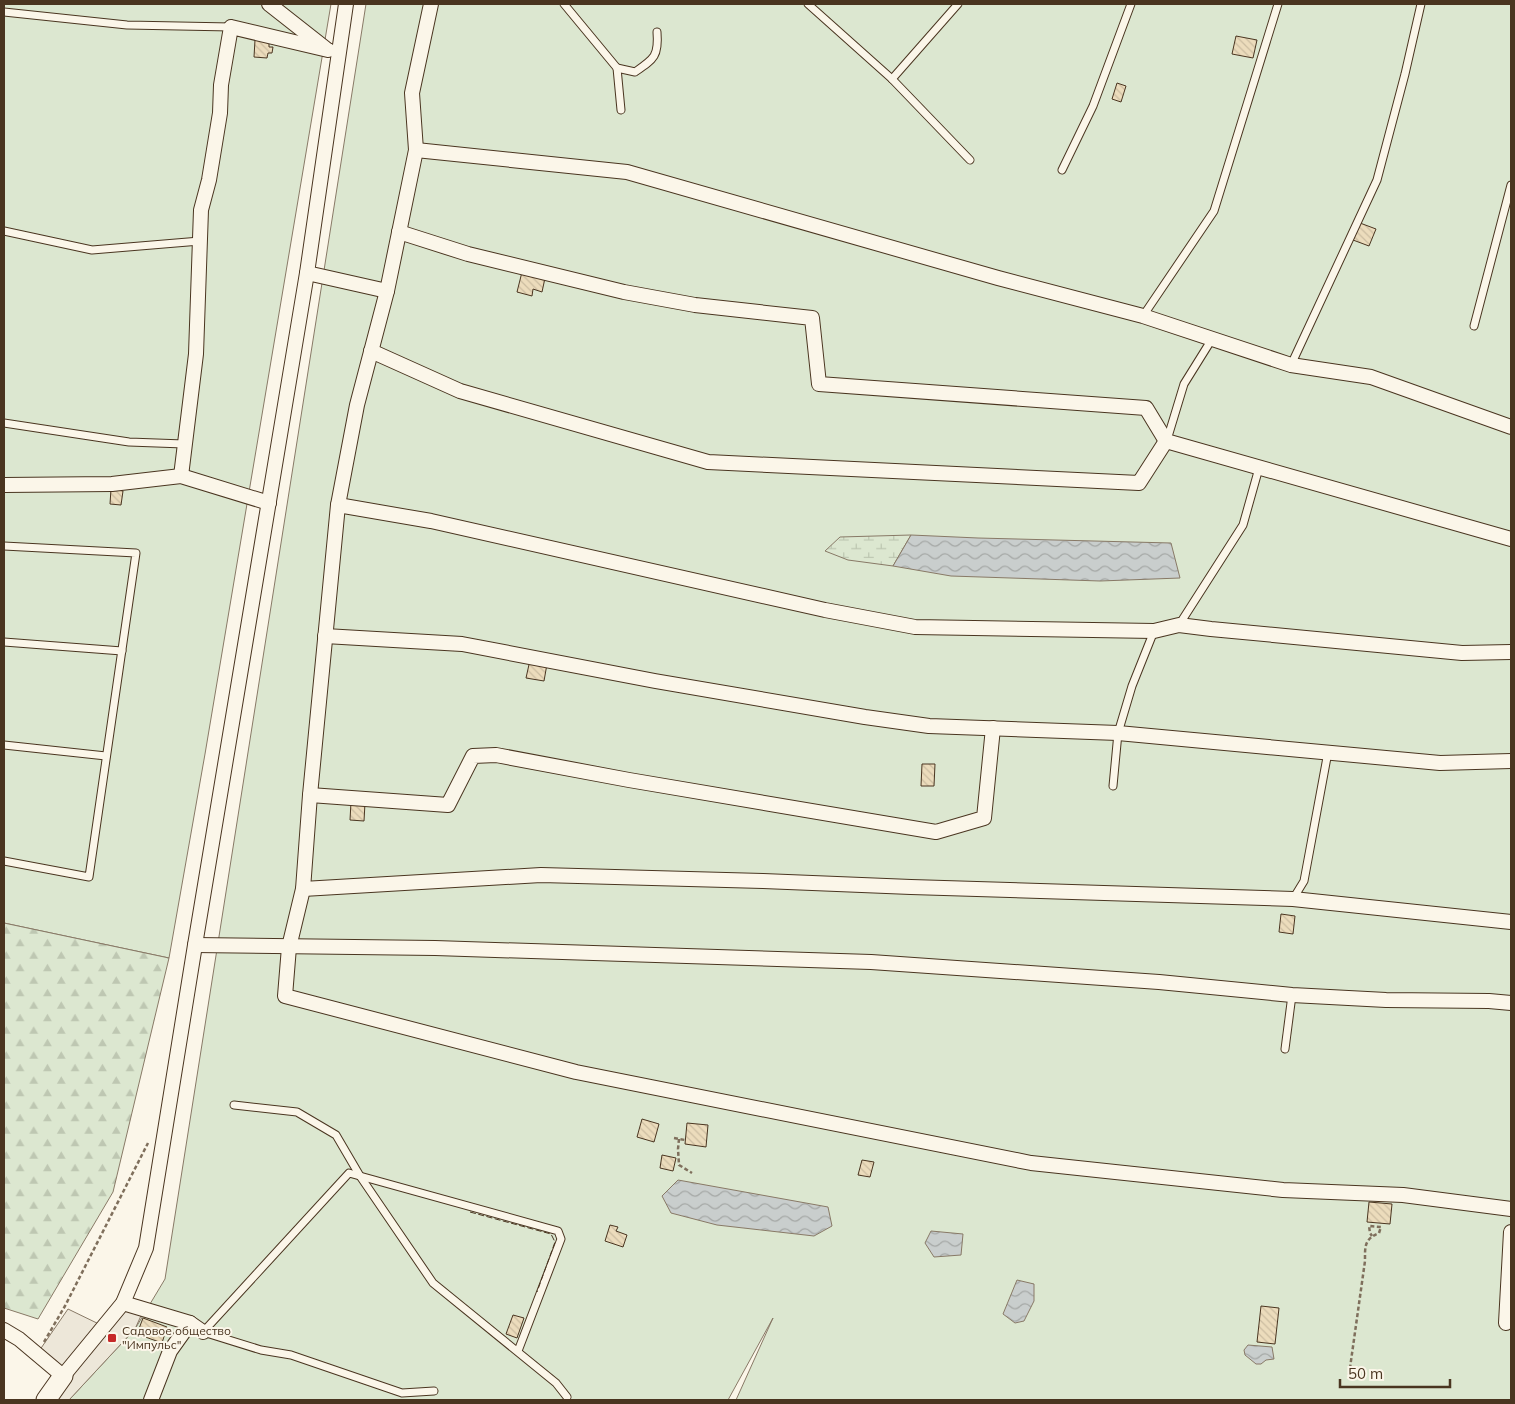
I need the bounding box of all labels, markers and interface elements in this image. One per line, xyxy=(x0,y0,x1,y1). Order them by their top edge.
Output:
place label: Садовое общество "Импульс" xyxy=(122,1323,231,1352)
marker: Садовое общество "Импульс" xyxy=(106,1332,118,1344)
scale bar xyxy=(1340,1356,1450,1388)
text: 50 m xyxy=(1348,1364,1383,1383)

